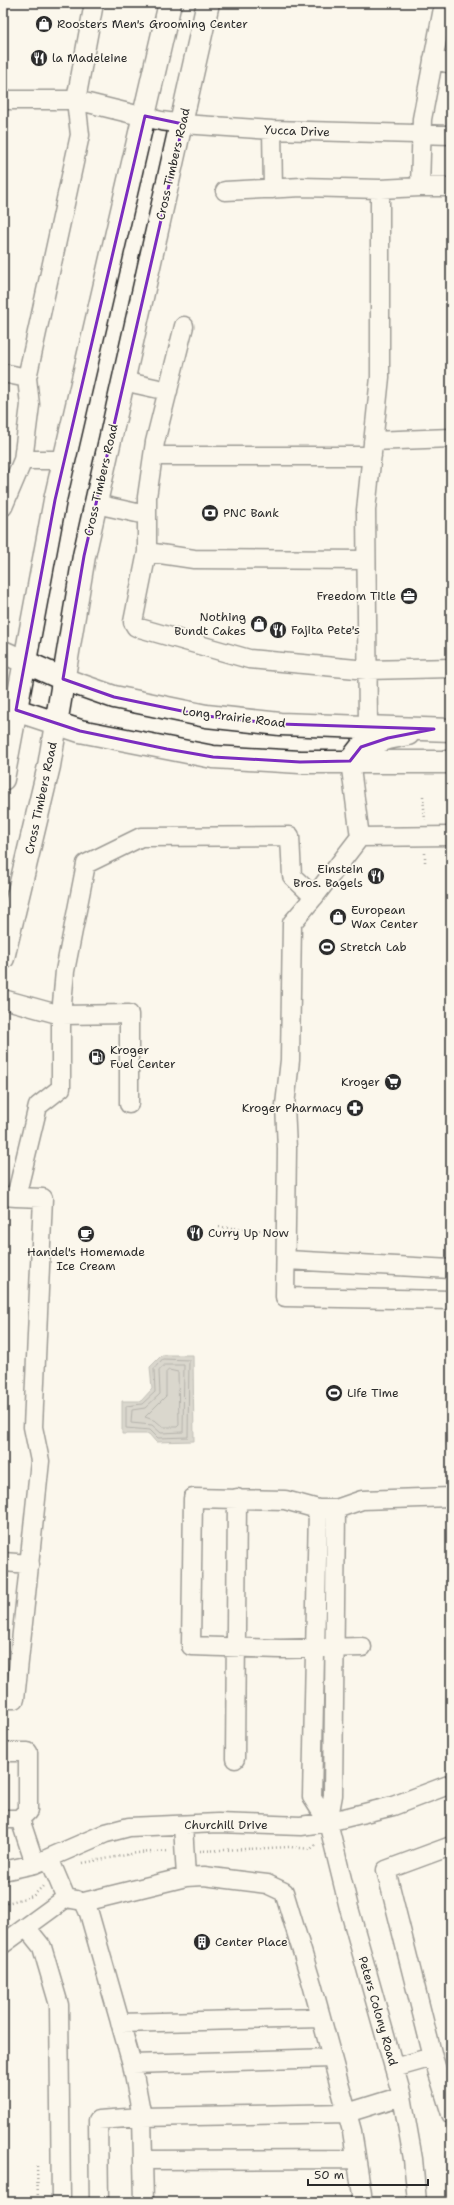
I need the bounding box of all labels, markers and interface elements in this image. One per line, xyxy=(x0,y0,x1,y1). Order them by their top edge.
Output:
shop icon: Roosters Men's Grooming Center xyxy=(34,14,54,34)
place label: Roosters Men's Grooming Center xyxy=(57,16,248,32)
restaurant icon: la Madeleine xyxy=(29,48,49,68)
place label: la Madeleine xyxy=(52,50,128,66)
street label: Cross Timbers Road xyxy=(152,106,194,222)
street label: Yucca Drive xyxy=(264,122,330,140)
street label: Cross Timbers Road xyxy=(80,422,122,538)
bank icon: PNC Bank xyxy=(200,503,220,523)
place label: PNC Bank xyxy=(223,505,279,521)
office icon: Freedom Title xyxy=(399,586,419,606)
place label: Freedom Title xyxy=(316,588,396,604)
place label: Nothing Bundt Cakes xyxy=(174,609,246,639)
shop icon: Nothing Bundt Cakes xyxy=(249,614,269,634)
restaurant icon: Fajita Pete's xyxy=(268,620,288,640)
place label: Fajita Pete's xyxy=(291,622,360,638)
street label: Long Prairie Road xyxy=(181,703,287,731)
street label: Cross Timbers Road xyxy=(21,740,61,856)
place label: Einstein Bros. Bagels xyxy=(293,861,363,891)
restaurant icon: Einstein Bros. Bagels xyxy=(366,866,386,886)
place label: European Wax Center xyxy=(351,902,418,932)
shop icon: European Wax Center xyxy=(328,907,348,927)
sports icon: Stretch Lab xyxy=(317,937,337,957)
place label: Stretch Lab xyxy=(340,939,407,955)
place label: Kroger Fuel Center xyxy=(110,1042,176,1072)
fuel station icon: Kroger Fuel Center xyxy=(87,1047,107,1067)
supermarket icon: Kroger xyxy=(383,1072,403,1092)
place label: Kroger xyxy=(341,1074,380,1090)
pharmacy icon: Kroger Pharmacy xyxy=(345,1098,365,1118)
place label: Kroger Pharmacy xyxy=(242,1100,342,1116)
restaurant icon: Curry Up Now xyxy=(185,1223,205,1243)
cafe icon: Handel's Homemade Ice Cream xyxy=(76,1224,96,1244)
place label: Curry Up Now xyxy=(208,1225,290,1241)
place label: Handel's Homemade Ice Cream xyxy=(27,1244,145,1274)
sports icon: Life Time xyxy=(324,1383,344,1403)
place label: Life Time xyxy=(347,1385,399,1401)
street label: Churchill Drive xyxy=(184,1817,268,1833)
building icon: Center Place xyxy=(192,1932,212,1952)
place label: Center Place xyxy=(215,1934,288,1950)
street label: Peters Colony Road xyxy=(355,1954,401,2068)
scale bar xyxy=(308,2161,428,2187)
text: 50 m xyxy=(314,2167,344,2183)

